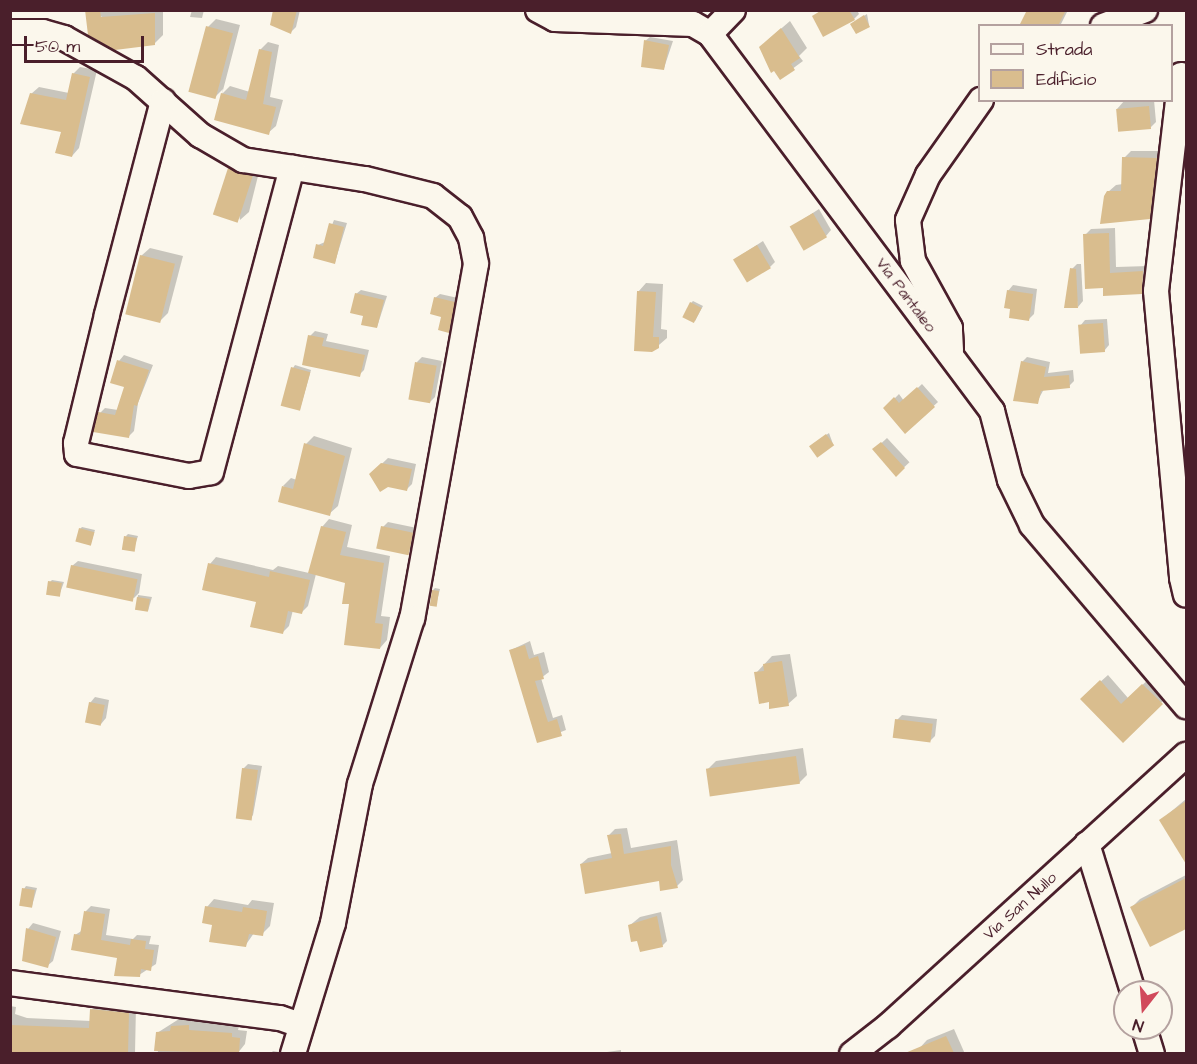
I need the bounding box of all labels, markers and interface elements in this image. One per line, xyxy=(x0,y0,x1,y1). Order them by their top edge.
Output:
scale bar xyxy=(27,24,147,62)
legend xyxy=(978,24,1173,102)
text: 50 m xyxy=(35,34,80,59)
text: Strada xyxy=(1036,37,1092,62)
text: Edificio xyxy=(1036,67,1096,92)
street label: Via Pantaleo xyxy=(872,254,940,336)
street label: Via San Nullo xyxy=(979,868,1061,944)
north arrow xyxy=(1113,980,1173,1040)
text: N xyxy=(1130,1013,1146,1037)

